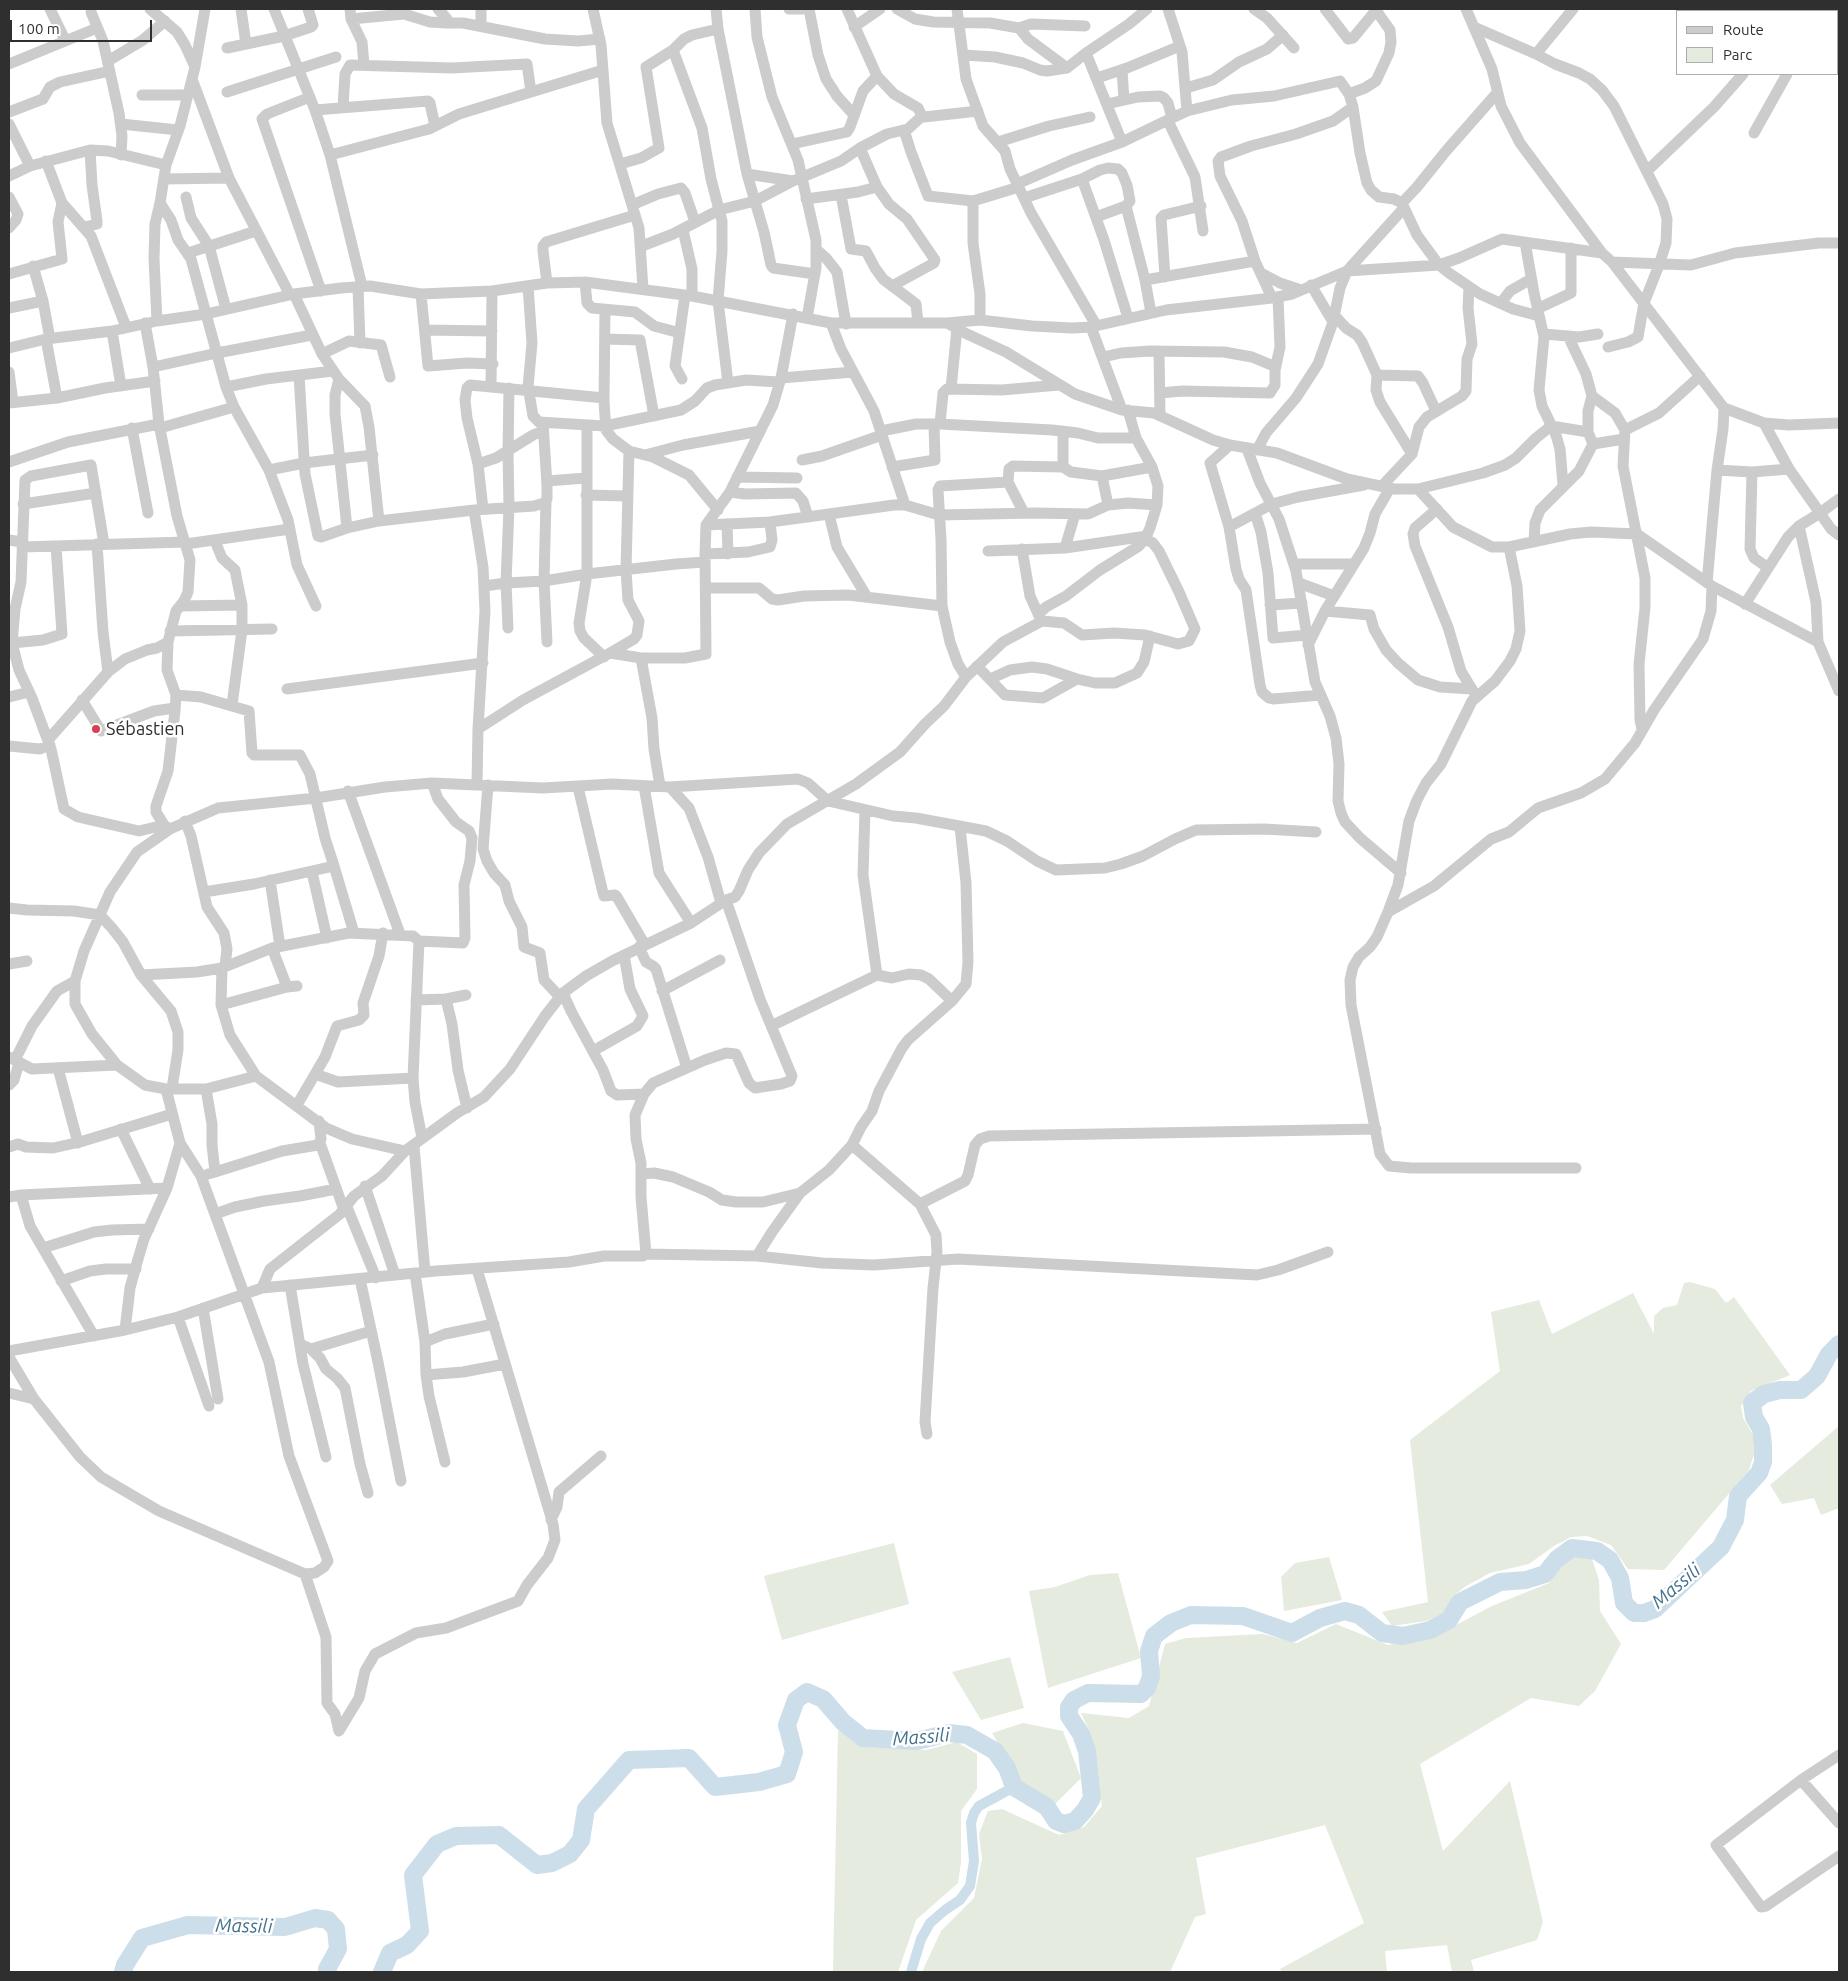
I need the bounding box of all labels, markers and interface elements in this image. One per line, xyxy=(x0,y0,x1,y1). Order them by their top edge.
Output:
scale bar xyxy=(12,10,155,42)
legend xyxy=(1676,10,1838,75)
text: 100 m xyxy=(18,20,60,37)
text: Route xyxy=(1723,21,1764,38)
text: Parc xyxy=(1723,46,1752,63)
place label: Sébastien xyxy=(106,718,185,740)
marker: Sébastien xyxy=(90,723,102,735)
water label: Massili xyxy=(1647,1559,1705,1613)
water label: Massili xyxy=(892,1724,950,1750)
water label: Massili xyxy=(215,1914,273,1938)

